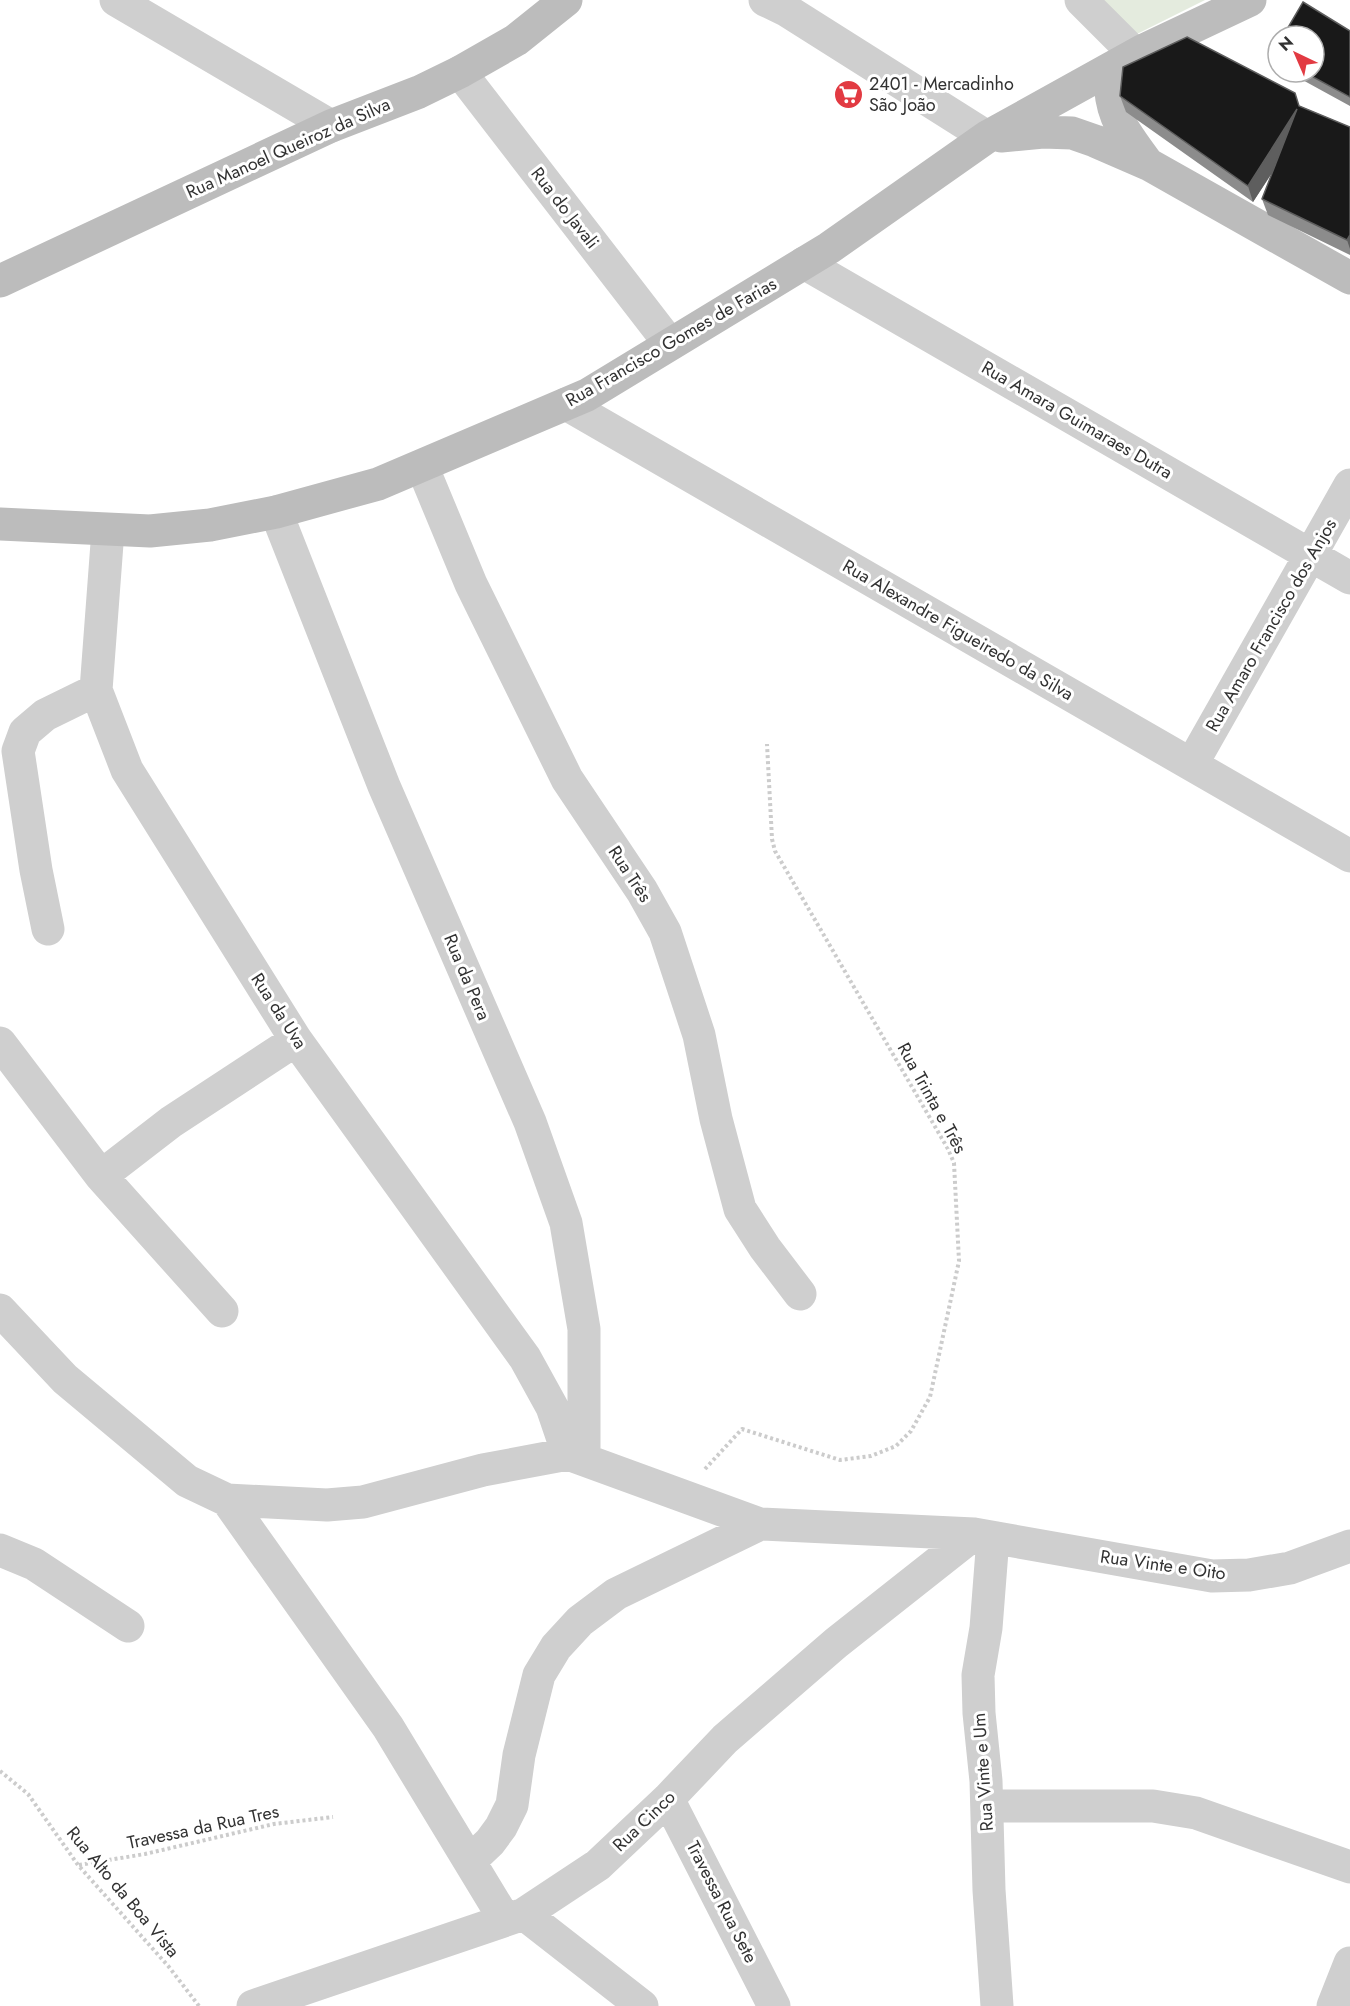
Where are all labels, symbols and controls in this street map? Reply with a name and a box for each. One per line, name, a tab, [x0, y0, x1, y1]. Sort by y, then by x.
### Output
north arrow	[1266, 24, 1326, 84]
text: N	[1273, 31, 1298, 56]
place label: 2401 - Mercadinho São João	[869, 71, 1014, 118]
supermarket icon: 2401 - Mercadinho São João	[832, 78, 864, 110]
street label: Rua Manoel Queiroz da Silva	[182, 91, 394, 205]
street label: Rua do Javali	[525, 162, 605, 254]
street label: Rua Francisco Gomes de Farias	[561, 271, 781, 413]
street label: Rua Amara Guimaraes Dutra	[977, 355, 1177, 485]
street label: Rua Amaro Francisco dos Anjos	[1199, 514, 1343, 736]
street label: Rua Alexandre Figueiredo da Silva	[838, 553, 1078, 707]
street label: Rua Três	[602, 841, 658, 907]
street label: Rua da Pera	[437, 930, 497, 1024]
street label: Rua da Uva	[245, 968, 313, 1054]
street label: Rua Trinta e Três	[891, 1038, 973, 1158]
street label: Rua Vinte e Oito	[1099, 1543, 1228, 1587]
street label: Rua Vinte e Um	[966, 1712, 1000, 1832]
street label: Rua Cinco	[607, 1784, 681, 1858]
street label: Travessa da Rua Tres	[125, 1798, 281, 1856]
street label: Rua Alto da Boa Vista	[60, 1821, 186, 1963]
street label: Travessa Rua Sete	[680, 1837, 764, 1967]

